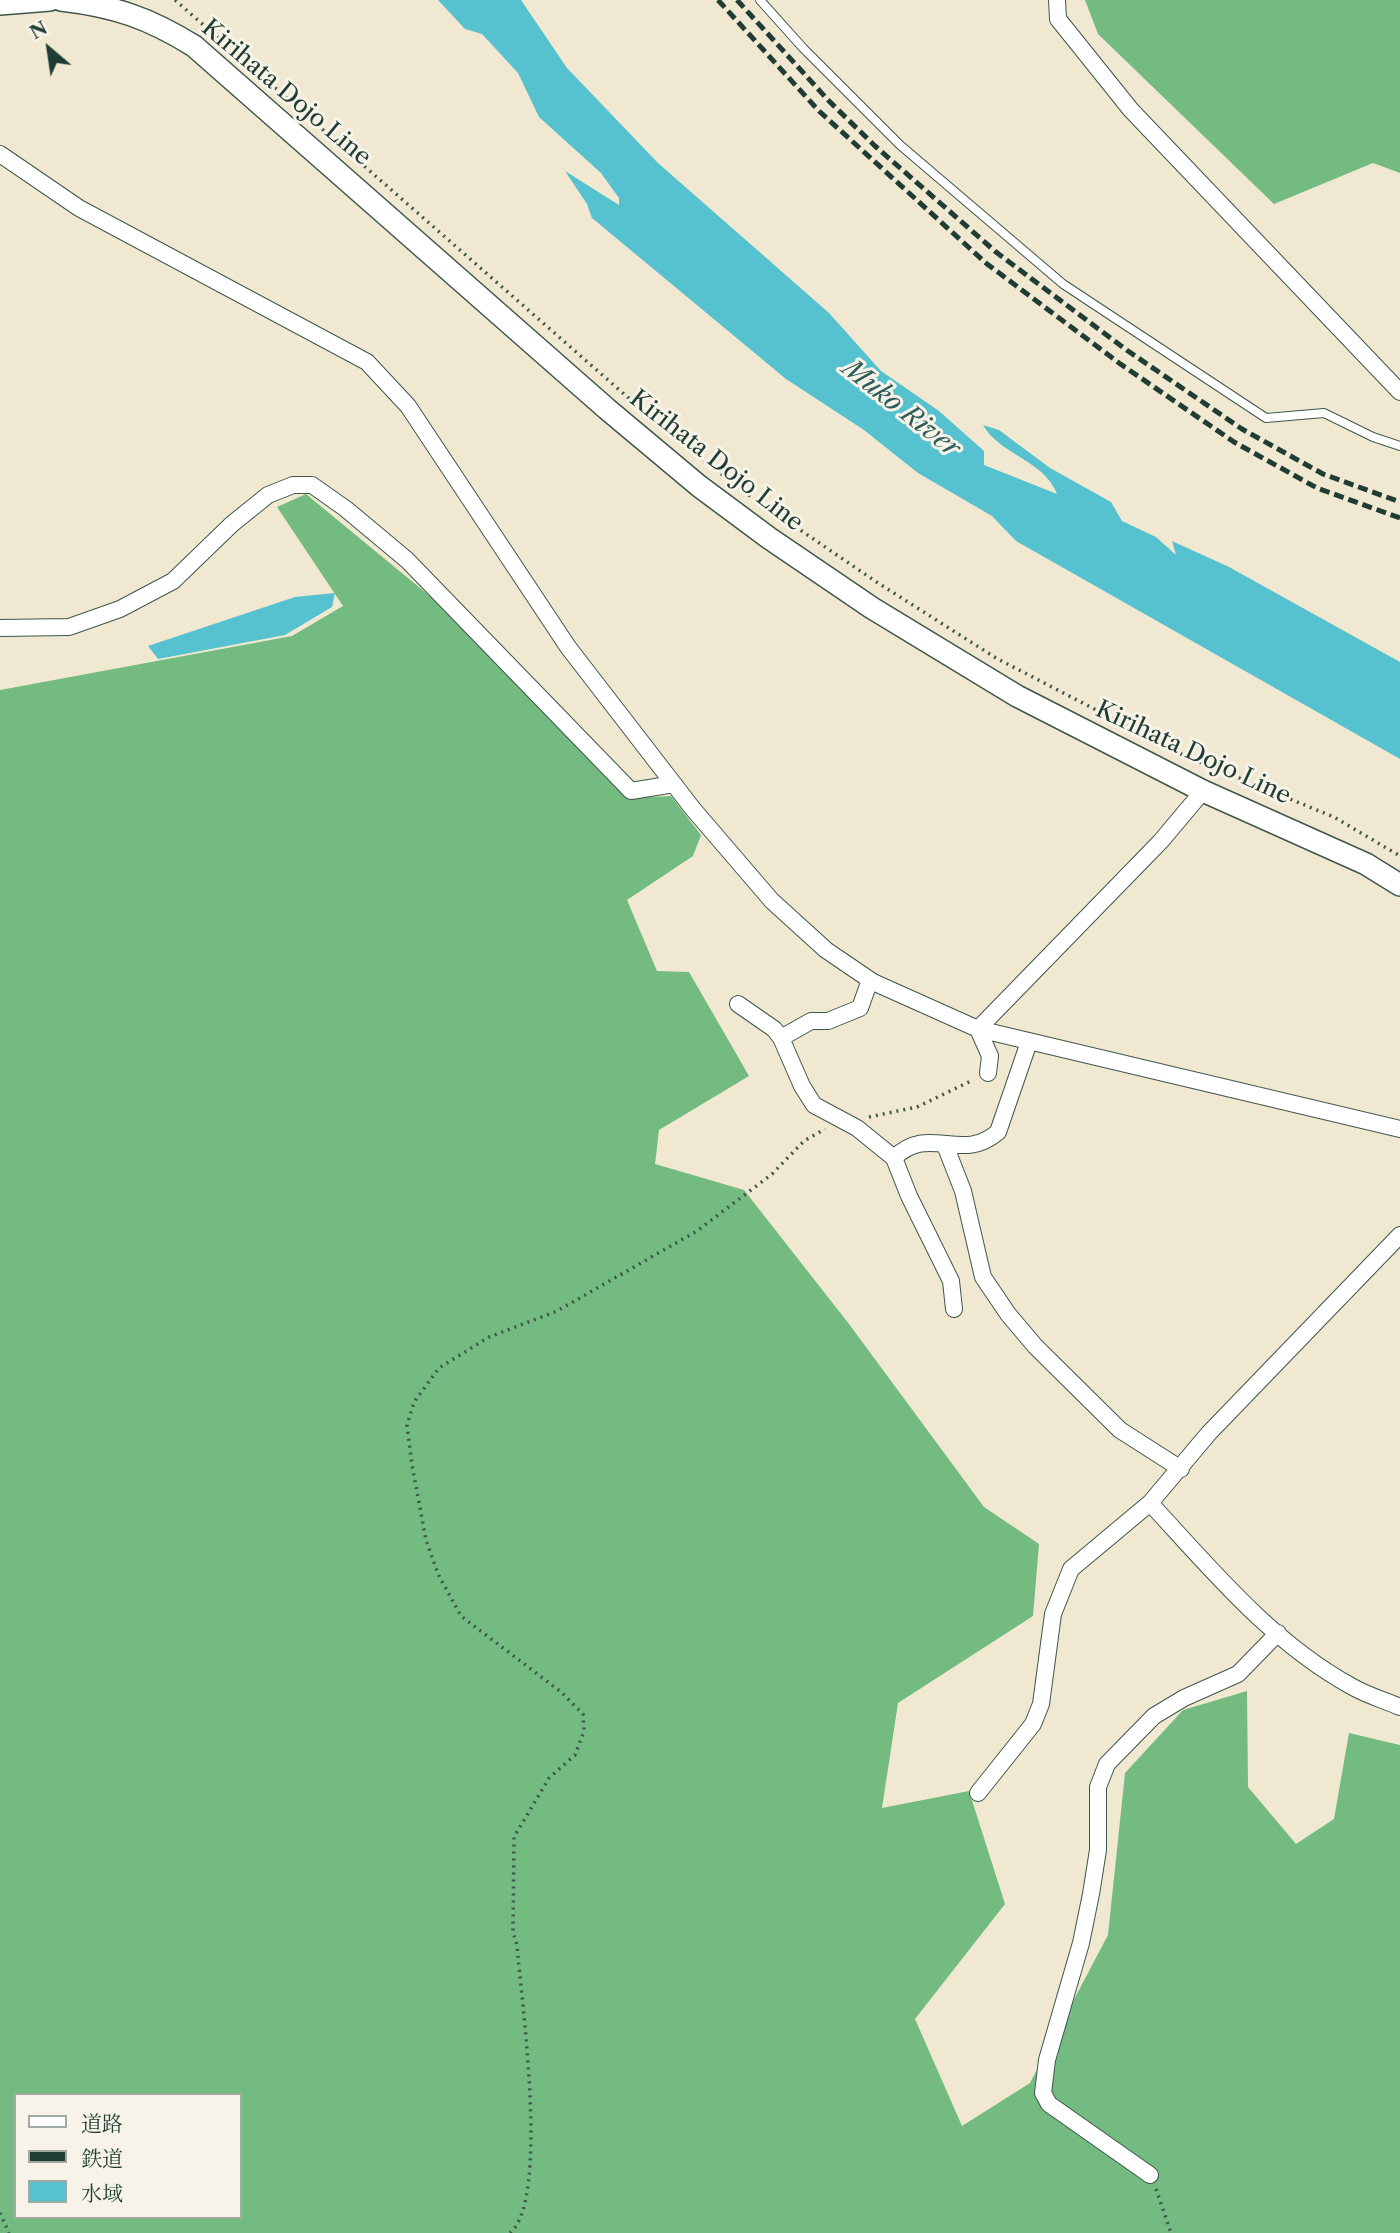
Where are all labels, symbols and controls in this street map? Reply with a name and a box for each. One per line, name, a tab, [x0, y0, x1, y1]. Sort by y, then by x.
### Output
north arrow	[14, 14, 84, 84]
street label: Kirihata Dojo Line	[195, 14, 377, 172]
text: N	[26, 16, 51, 44]
water label: Muko River	[836, 353, 966, 465]
street label: Kirihata Dojo Line	[624, 384, 808, 538]
street label: Kirihata Dojo Line	[1091, 695, 1295, 811]
legend	[14, 2093, 242, 2219]
text: 道路	[81, 2111, 123, 2136]
text: 鉄道	[81, 2146, 123, 2171]
text: 水域	[81, 2181, 123, 2206]

